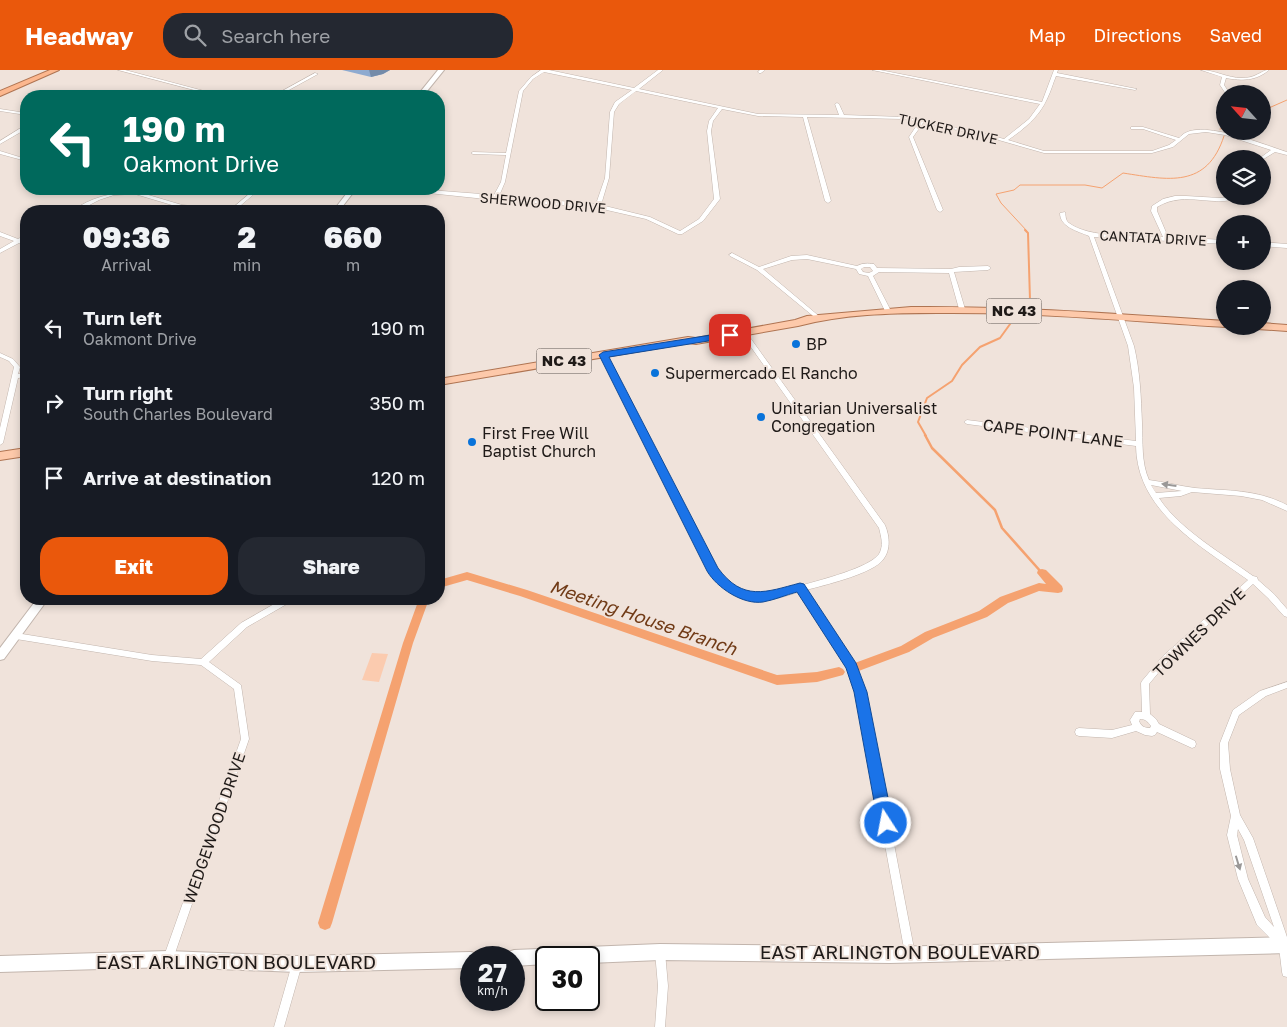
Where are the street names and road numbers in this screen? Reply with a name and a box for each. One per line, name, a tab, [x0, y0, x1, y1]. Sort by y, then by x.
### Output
street label: TUCKER DRIVE	[897, 110, 999, 147]
street label: SHERWOOD DRIVE	[479, 189, 607, 216]
street label: CANTATA DRIVE	[1099, 226, 1207, 249]
road number: NC 43	[986, 298, 1042, 324]
road number: NC 43	[536, 348, 592, 374]
street label: CAPE POINT LANE	[982, 414, 1124, 452]
street label: TOWNES DRIVE	[1149, 583, 1249, 681]
street label: WEDGEWOOD DRIVE	[179, 750, 249, 906]
street label: EAST ARLINGTON BOULEVARD	[760, 940, 1040, 963]
street label: EAST ARLINGTON BOULEVARD	[96, 950, 376, 973]

